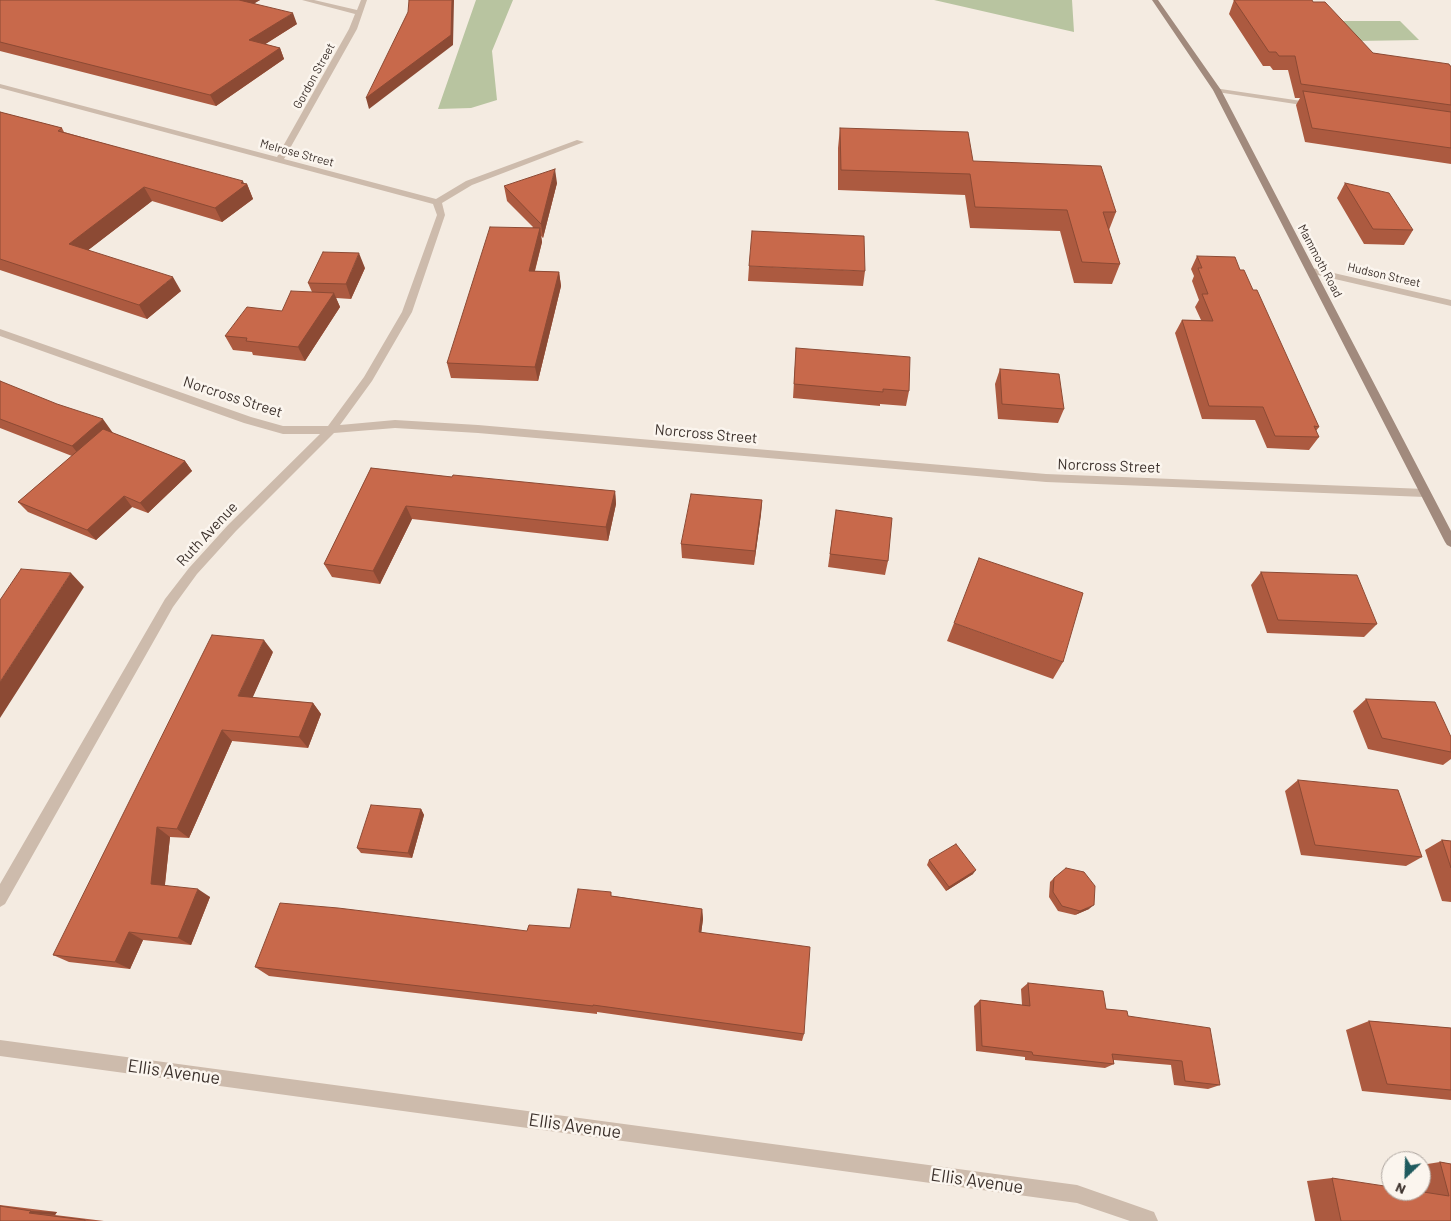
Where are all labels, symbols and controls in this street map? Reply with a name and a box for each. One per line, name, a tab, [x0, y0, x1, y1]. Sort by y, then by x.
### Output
street label: Gordon Street	[290, 41, 338, 111]
street label: Melrose Street	[258, 136, 336, 170]
street label: Mammoth Road	[1295, 222, 1345, 300]
street label: Hudson Street	[1346, 260, 1422, 290]
street label: Norcross Street	[181, 372, 285, 422]
street label: Norcross Street	[654, 421, 758, 447]
street label: Norcross Street	[1057, 455, 1161, 477]
street label: Ruth Avenue	[173, 498, 241, 570]
street label: Ellis Avenue	[126, 1055, 222, 1089]
street label: Ellis Avenue	[527, 1109, 623, 1143]
north arrow	[1381, 1151, 1431, 1201]
street label: Ellis Avenue	[929, 1164, 1025, 1198]
text: N	[1392, 1180, 1408, 1199]

